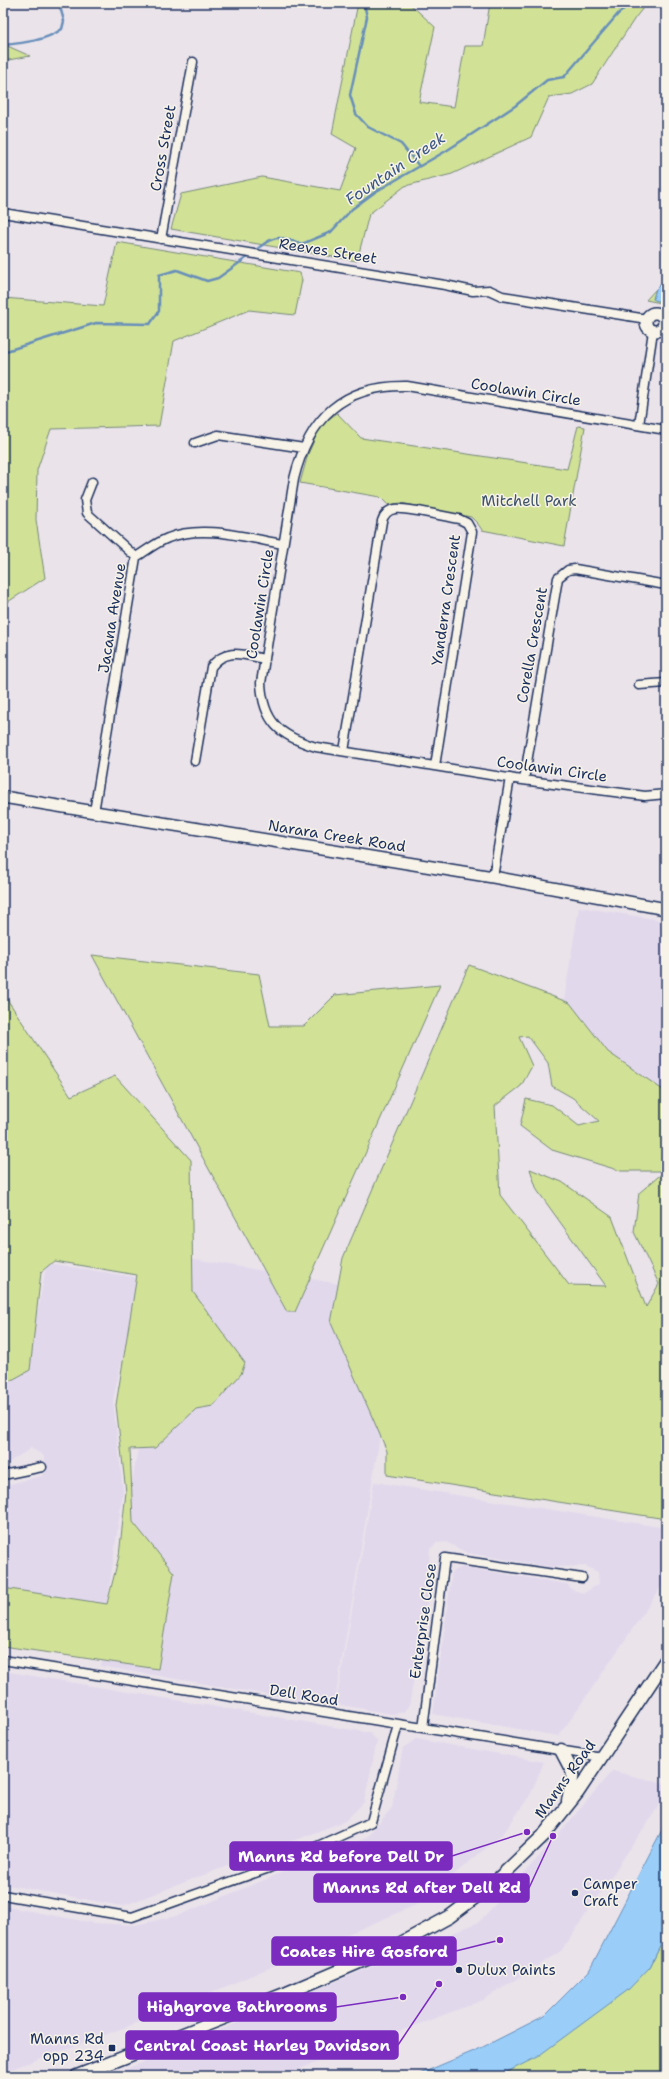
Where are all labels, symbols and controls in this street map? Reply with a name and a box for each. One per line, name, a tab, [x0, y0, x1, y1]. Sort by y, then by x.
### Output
street label: Cross Street	[146, 103, 180, 193]
water label: Fountain Creek	[341, 127, 450, 210]
street label: Reeves Street	[277, 233, 379, 269]
street label: Coolawin Circle	[470, 373, 582, 411]
park label: Mitchell Park	[481, 491, 577, 511]
street label: Yanderra Crescent	[427, 533, 465, 667]
street label: Coolawin Circle	[241, 548, 279, 660]
street label: Jacana Avenue	[93, 562, 131, 674]
street label: Corella Crescent	[512, 585, 552, 705]
street label: Coolawin Circle	[496, 751, 608, 787]
street label: Narara Creek Road	[267, 815, 408, 857]
street label: Enterprise Close	[405, 1562, 441, 1680]
street label: Dell Road	[268, 1680, 341, 1710]
street label: Manns Road	[530, 1735, 600, 1822]
callout: Manns Rd before Dell Dr	[230, 1842, 452, 1870]
text: Manns Rd before Dell Dr	[238, 1846, 445, 1867]
callout: Manns Rd after Dell Rd	[314, 1874, 529, 1902]
place label: Camper Craft	[583, 1874, 638, 1911]
text: Manns Rd after Dell Rd	[323, 1877, 521, 1898]
marker: Camper Craft	[570, 1888, 580, 1898]
callout: Coates Hire Gosford	[272, 1937, 456, 1965]
text: Coates Hire Gosford	[280, 1941, 448, 1962]
place label: Dulux Paints	[467, 1960, 556, 1980]
marker: Dulux Paints	[454, 1965, 464, 1975]
callout: Highgrove Bathrooms	[139, 1993, 336, 2021]
text: Highgrove Bathrooms	[146, 1996, 328, 2017]
place label: Manns Rd opp 234	[30, 2029, 104, 2066]
callout: Central Coast Harley Davidson	[126, 2031, 398, 2059]
text: Central Coast Harley Davidson	[134, 2035, 390, 2056]
marker: Manns Rd opp 234	[107, 2043, 117, 2053]

